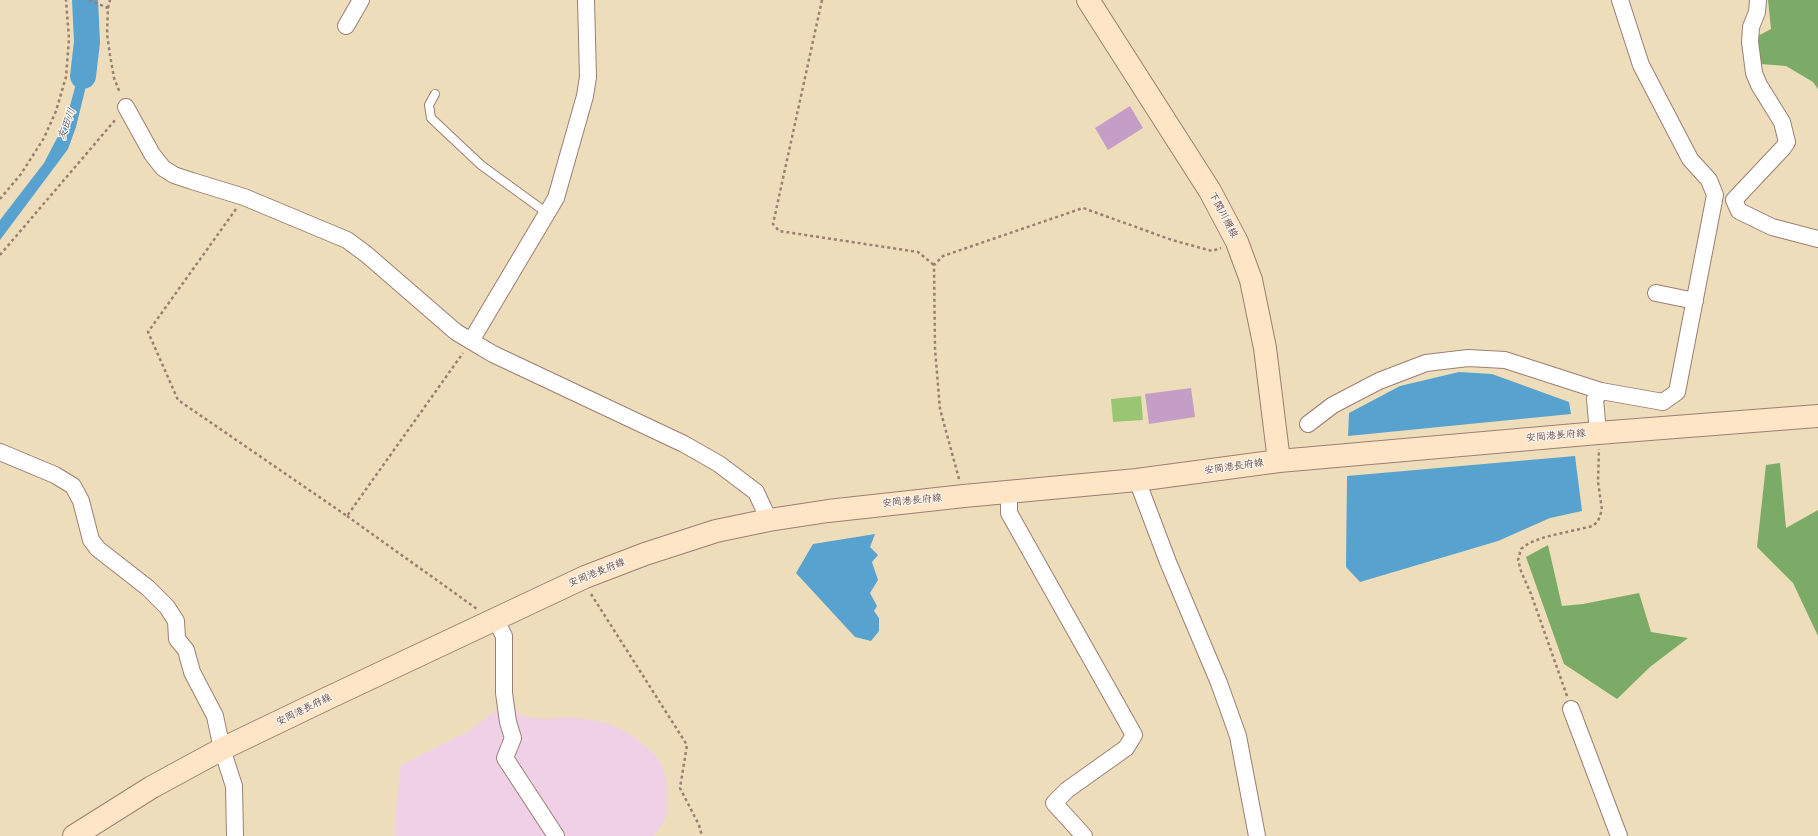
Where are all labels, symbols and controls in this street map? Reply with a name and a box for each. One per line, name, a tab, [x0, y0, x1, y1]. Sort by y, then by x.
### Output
water label: 友田川	[55, 106, 79, 142]
street label: 下関川棚線	[1206, 190, 1240, 240]
street label: 安岡港長府線	[1526, 427, 1586, 445]
street label: 安岡港長府線	[1203, 457, 1265, 477]
street label: 安岡港長府線	[882, 492, 942, 510]
street label: 安岡港長府線	[567, 556, 627, 590]
street label: 安岡港長府線	[274, 691, 334, 729]

